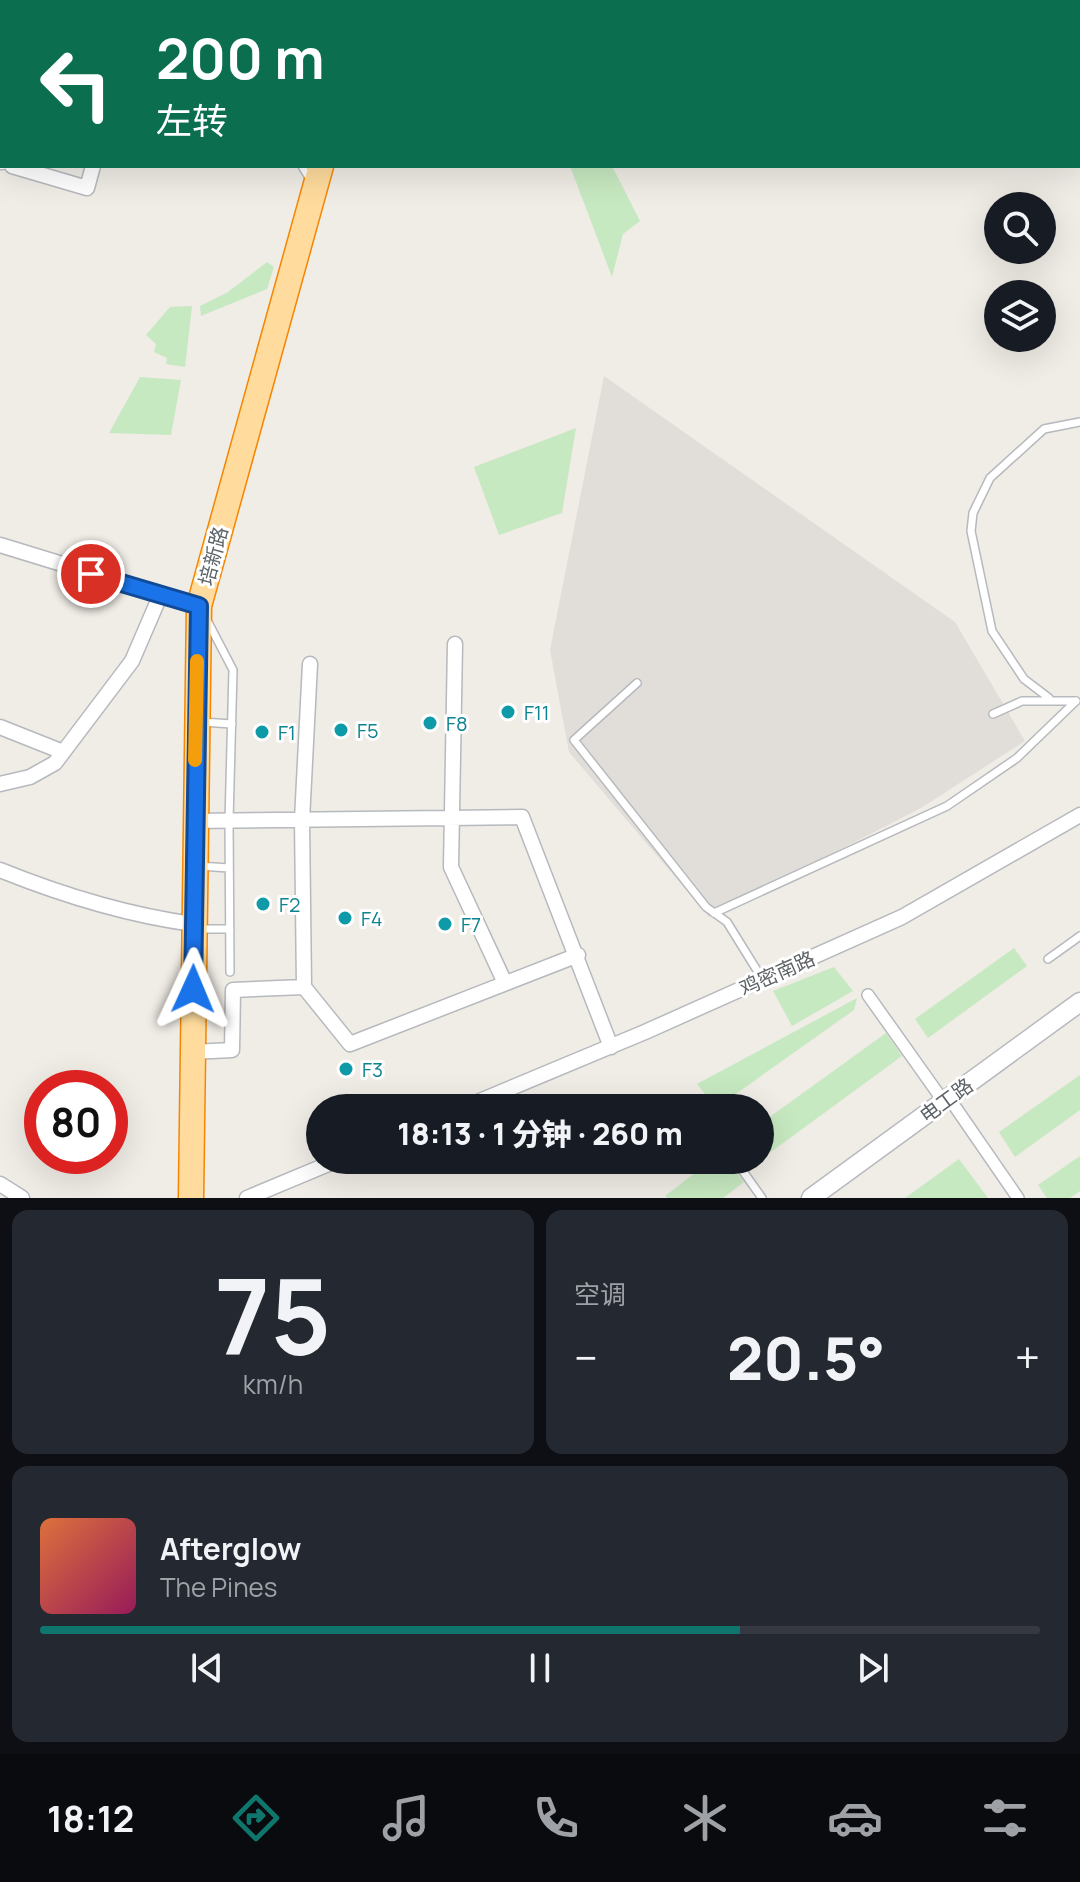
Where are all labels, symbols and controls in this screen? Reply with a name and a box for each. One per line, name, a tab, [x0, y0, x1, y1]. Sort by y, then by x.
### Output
text: 200 m	[156, 19, 325, 96]
icon: left	[24, 32, 128, 136]
text: 左转	[156, 96, 228, 145]
map controls	[984, 192, 1056, 352]
button: search	[984, 192, 1056, 264]
button: layers	[984, 280, 1056, 352]
street label: 培新路	[192, 524, 234, 588]
pin	[57, 540, 125, 608]
icon: arrive	[69, 552, 113, 596]
place label: F11	[524, 699, 550, 726]
marker: F11	[499, 703, 517, 721]
place label: F8	[446, 710, 468, 737]
marker: F8	[421, 714, 439, 732]
place label: F5	[357, 717, 379, 744]
place label: F1	[278, 719, 296, 746]
marker: F5	[332, 721, 350, 739]
marker: F1	[253, 723, 271, 741]
place label: F2	[279, 891, 300, 918]
marker: F2	[254, 895, 272, 913]
place label: F4	[361, 905, 383, 932]
marker: F4	[336, 909, 354, 927]
place label: F7	[461, 911, 481, 938]
marker: F7	[436, 915, 454, 933]
street label: 鸡密南路	[735, 944, 819, 1002]
position arrow	[151, 947, 235, 1031]
place label: F3	[362, 1056, 383, 1083]
marker: F3	[337, 1060, 355, 1078]
speed limit sign: 80	[24, 1070, 128, 1174]
street label: 电工路	[914, 1071, 978, 1129]
text: 18:13 · 1 分钟 · 260 m	[397, 1113, 683, 1154]
text: 75	[215, 1243, 331, 1385]
text: 空调	[574, 1276, 626, 1312]
text: 20.5°	[727, 1316, 885, 1398]
text: −	[574, 1327, 598, 1387]
text: +	[1015, 1327, 1040, 1387]
text: km/h	[243, 1366, 303, 1402]
text: Afterglow	[160, 1528, 301, 1569]
text: The Pines	[160, 1569, 277, 1605]
icon: previous	[185, 1646, 229, 1690]
icon: pause	[518, 1646, 562, 1690]
icon: next	[851, 1646, 895, 1690]
icon: directions	[228, 1790, 284, 1846]
icon: music	[378, 1790, 434, 1846]
icon: phone	[528, 1790, 584, 1846]
icon: climate	[677, 1790, 733, 1846]
icon: car	[827, 1790, 883, 1846]
icon: filters	[977, 1790, 1033, 1846]
text: 18:12	[47, 1794, 134, 1843]

